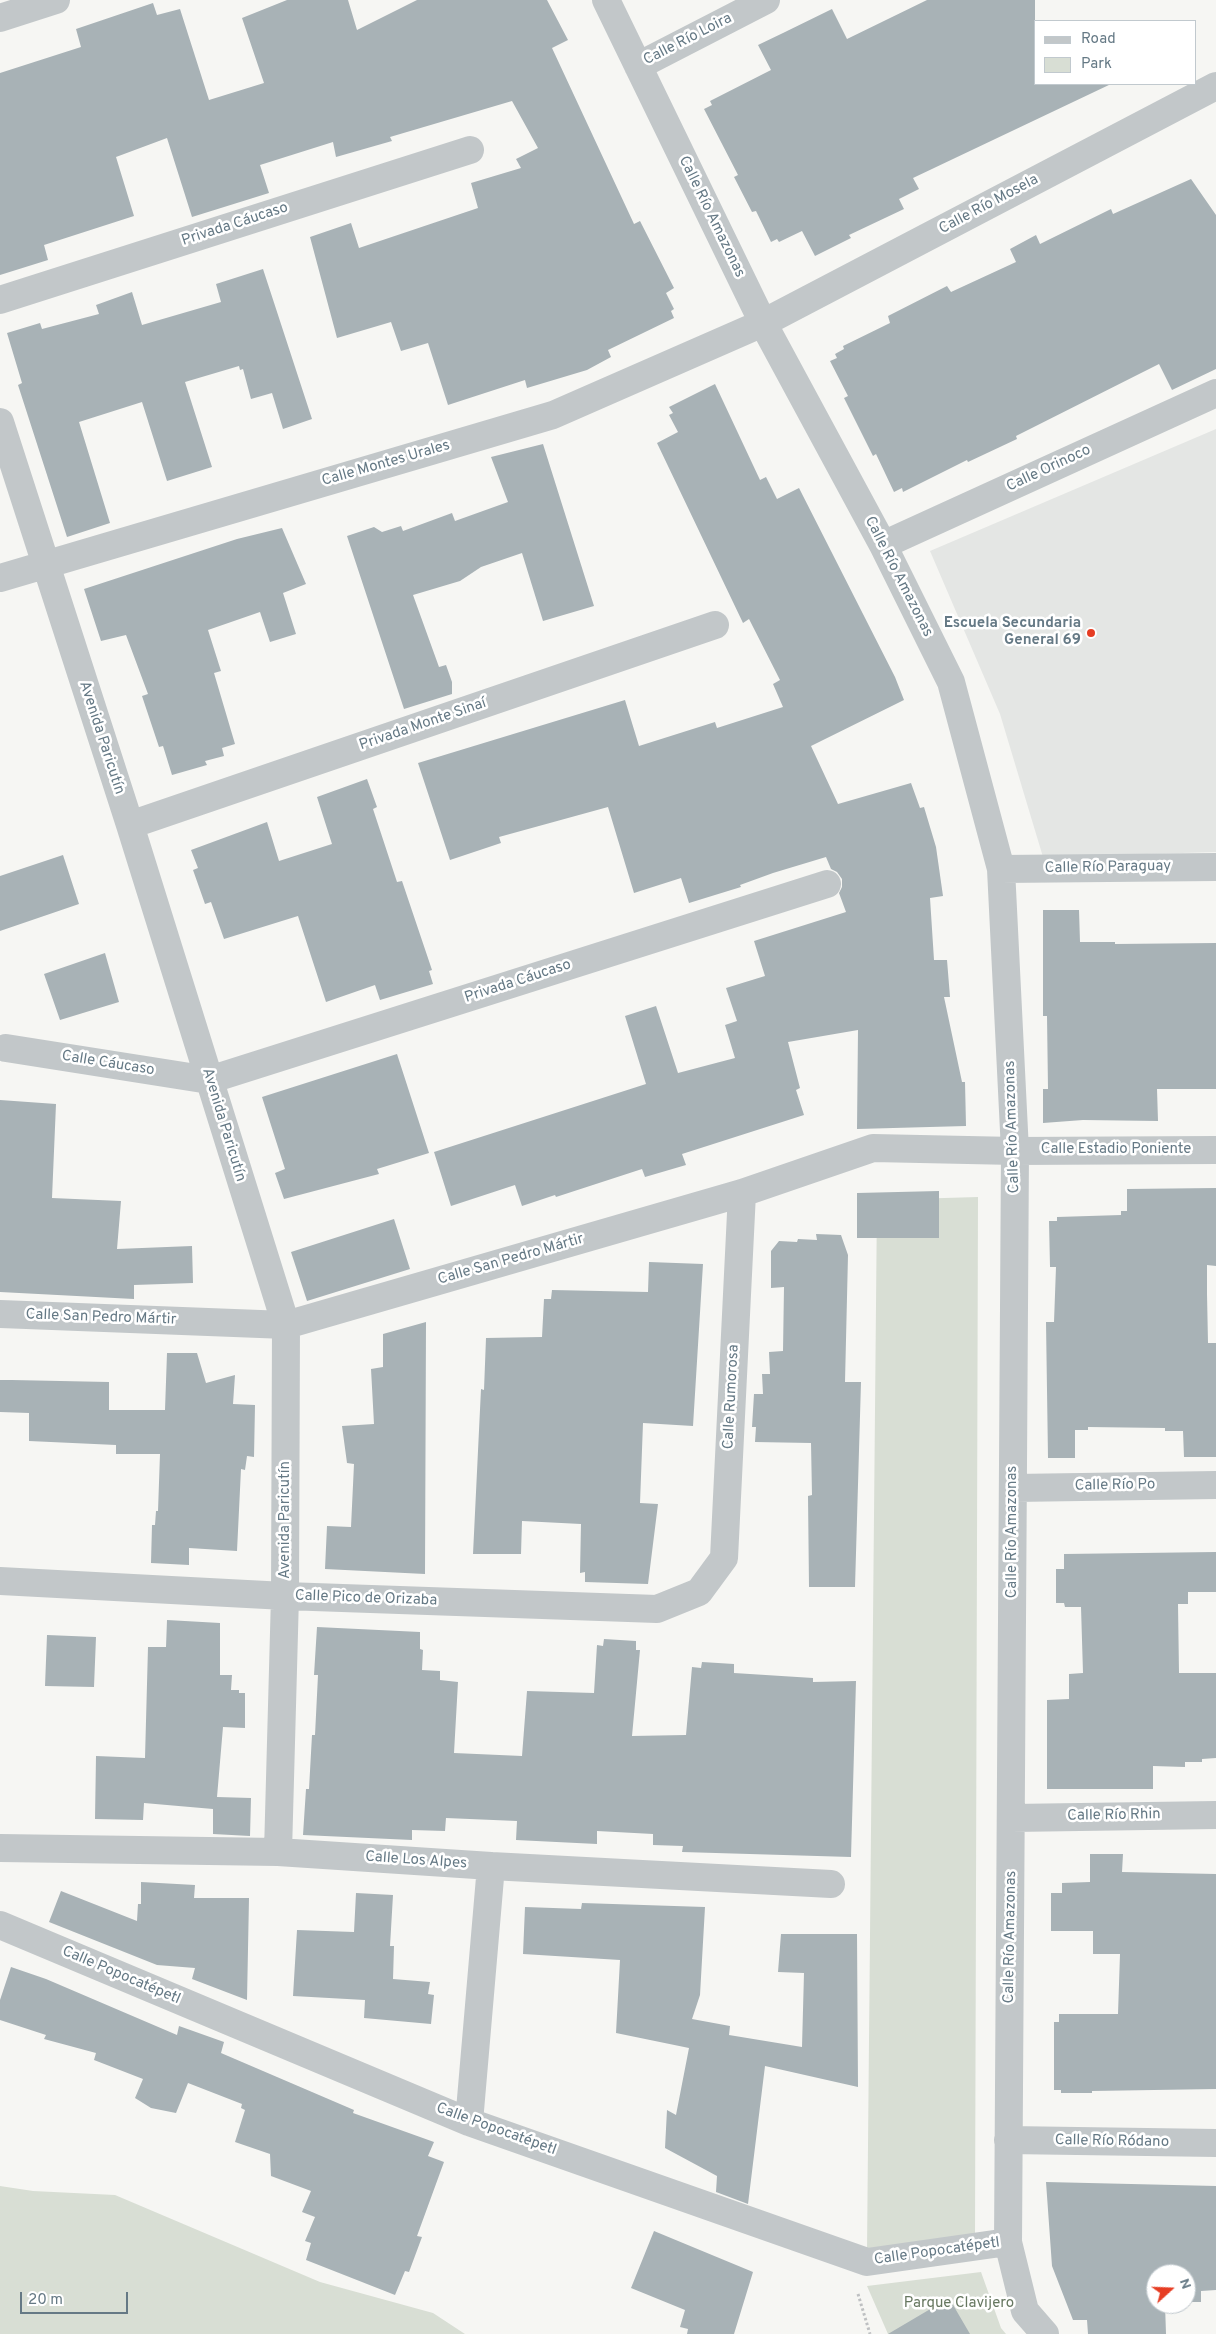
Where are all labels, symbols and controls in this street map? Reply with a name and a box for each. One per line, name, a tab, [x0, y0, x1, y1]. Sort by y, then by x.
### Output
street label: Calle Río Loira	[641, 10, 735, 70]
legend	[1034, 20, 1196, 85]
text: Road	[1081, 30, 1116, 49]
text: Park	[1081, 55, 1112, 74]
street label: Calle Río Amazonas	[674, 153, 748, 281]
street label: Calle Río Mosela	[936, 171, 1042, 239]
street label: Privada Cáucaso	[180, 199, 290, 251]
street label: Calle Montes Urales	[320, 437, 452, 491]
street label: Calle Orinoco	[1004, 442, 1094, 496]
street label: Calle Río Amazonas	[860, 514, 936, 640]
place label: Escuela Secundaria General 69	[944, 615, 1081, 650]
marker: Escuela Secundaria General 69	[1085, 627, 1097, 639]
street label: Avenida Paricutín	[74, 679, 128, 797]
street label: Privada Monte Sinaí	[357, 695, 489, 755]
street label: Calle Río Paraguay	[1045, 858, 1171, 878]
street label: Privada Cáucaso	[463, 956, 573, 1008]
street label: Calle Cáucaso	[60, 1048, 156, 1080]
street label: Calle Río Amazonas	[1002, 1060, 1024, 1194]
street label: Avenida Paricutín	[197, 1066, 249, 1184]
street label: Calle Estadio Poniente	[1041, 1141, 1191, 1159]
street label: Calle San Pedro Mártir	[436, 1231, 586, 1289]
street label: Calle San Pedro Mártir	[25, 1306, 177, 1330]
street label: Calle Rumorosa	[720, 1344, 744, 1450]
street label: Avenida Paricutín	[277, 1461, 295, 1579]
street label: Calle Río Amazonas	[1004, 1466, 1022, 1598]
street label: Calle Río Po	[1075, 1476, 1155, 1496]
street label: Calle Pico de Orizaba	[295, 1588, 437, 1610]
street label: Calle Río Rhin	[1067, 1806, 1161, 1826]
street label: Calle Los Alpes	[364, 1848, 468, 1874]
street label: Calle Río Amazonas	[1001, 1870, 1021, 2004]
street label: Calle Popocatépetl	[59, 1943, 183, 2009]
street label: Calle Popocatépetl	[433, 2100, 559, 2160]
street label: Calle Río Ródano	[1055, 2132, 1169, 2152]
street label: Calle Popocatépetl	[873, 2234, 1001, 2270]
north arrow	[1146, 2264, 1196, 2314]
text: N	[1175, 2276, 1194, 2292]
scale bar	[22, 2282, 130, 2314]
text: 20 m	[28, 2291, 63, 2310]
park label: Parque Clavijero	[904, 2295, 1014, 2313]

